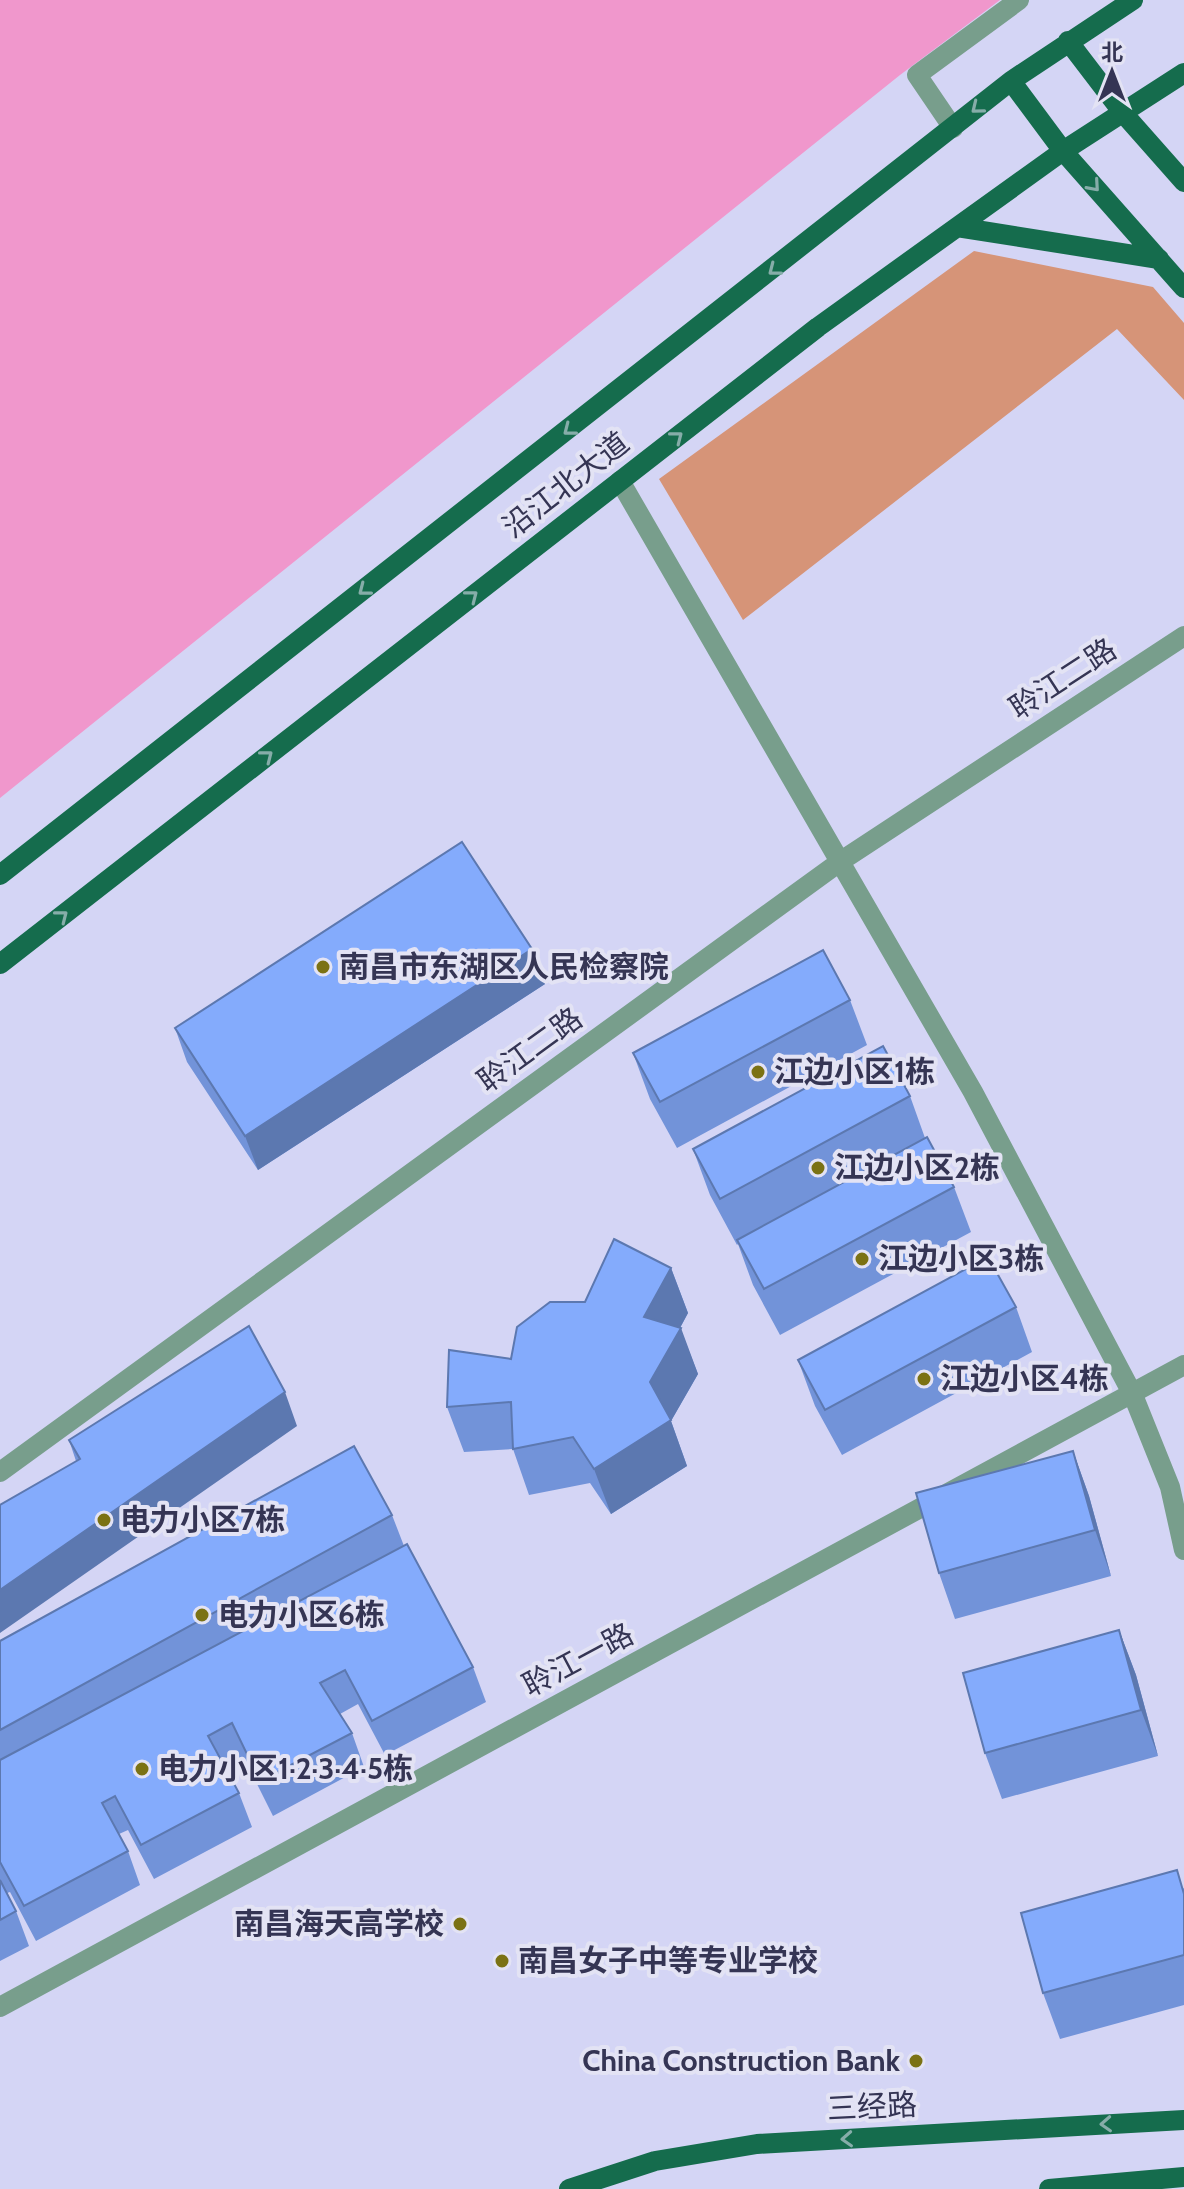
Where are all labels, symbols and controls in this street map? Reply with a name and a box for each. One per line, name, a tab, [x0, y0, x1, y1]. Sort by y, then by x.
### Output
north arrow	[1072, 32, 1152, 112]
text: 北	[1101, 39, 1123, 66]
one-way arrow	[971, 99, 986, 113]
one-way arrow	[1084, 177, 1099, 191]
one-way arrow	[769, 260, 783, 275]
one-way arrow	[564, 420, 578, 435]
street label: 沿江北大道	[495, 424, 636, 545]
one-way arrow	[668, 432, 683, 446]
one-way arrow	[358, 581, 373, 595]
one-way arrow	[463, 592, 478, 606]
street label: 聆江二路	[1002, 630, 1123, 727]
one-way arrow	[258, 752, 273, 766]
one-way arrow	[52, 911, 67, 926]
place label: 南昌市东湖区人民检察院	[339, 948, 669, 985]
marker: 南昌市东湖区人民检察院	[314, 958, 332, 976]
street label: 聆江二路	[470, 999, 589, 1100]
place label: 江边小区1栋	[774, 1053, 935, 1090]
marker: 江边小区1栋	[749, 1063, 767, 1081]
place label: 江边小区2栋	[834, 1149, 1000, 1186]
marker: 江边小区2栋	[809, 1159, 827, 1177]
place label: 江边小区3栋	[878, 1240, 1044, 1277]
marker: 江边小区3栋	[853, 1250, 871, 1268]
place label: 江边小区4栋	[940, 1360, 1109, 1397]
marker: 江边小区4栋	[915, 1370, 933, 1388]
place label: 电力小区7栋	[120, 1501, 285, 1538]
marker: 电力小区7栋	[95, 1511, 113, 1529]
place label: 电力小区6栋	[218, 1596, 385, 1633]
marker: 电力小区6栋	[193, 1606, 211, 1624]
street label: 聆江一路	[516, 1615, 639, 1704]
place label: 电力小区1·2·3·4·5栋	[158, 1750, 413, 1787]
marker: 电力小区1·2·3·4·5栋	[133, 1760, 151, 1778]
place label: 南昌海天高学校	[234, 1905, 444, 1942]
marker: 南昌海天高学校	[451, 1915, 469, 1933]
place label: 南昌女子中等专业学校	[518, 1942, 818, 1979]
marker: 南昌女子中等专业学校	[493, 1952, 511, 1970]
place label: China Construction Bank	[582, 2042, 900, 2079]
marker: China Construction Bank	[907, 2052, 925, 2070]
street label: 三经路	[826, 2086, 918, 2127]
one-way arrow	[1099, 2115, 1112, 2132]
one-way arrow	[840, 2130, 853, 2147]

